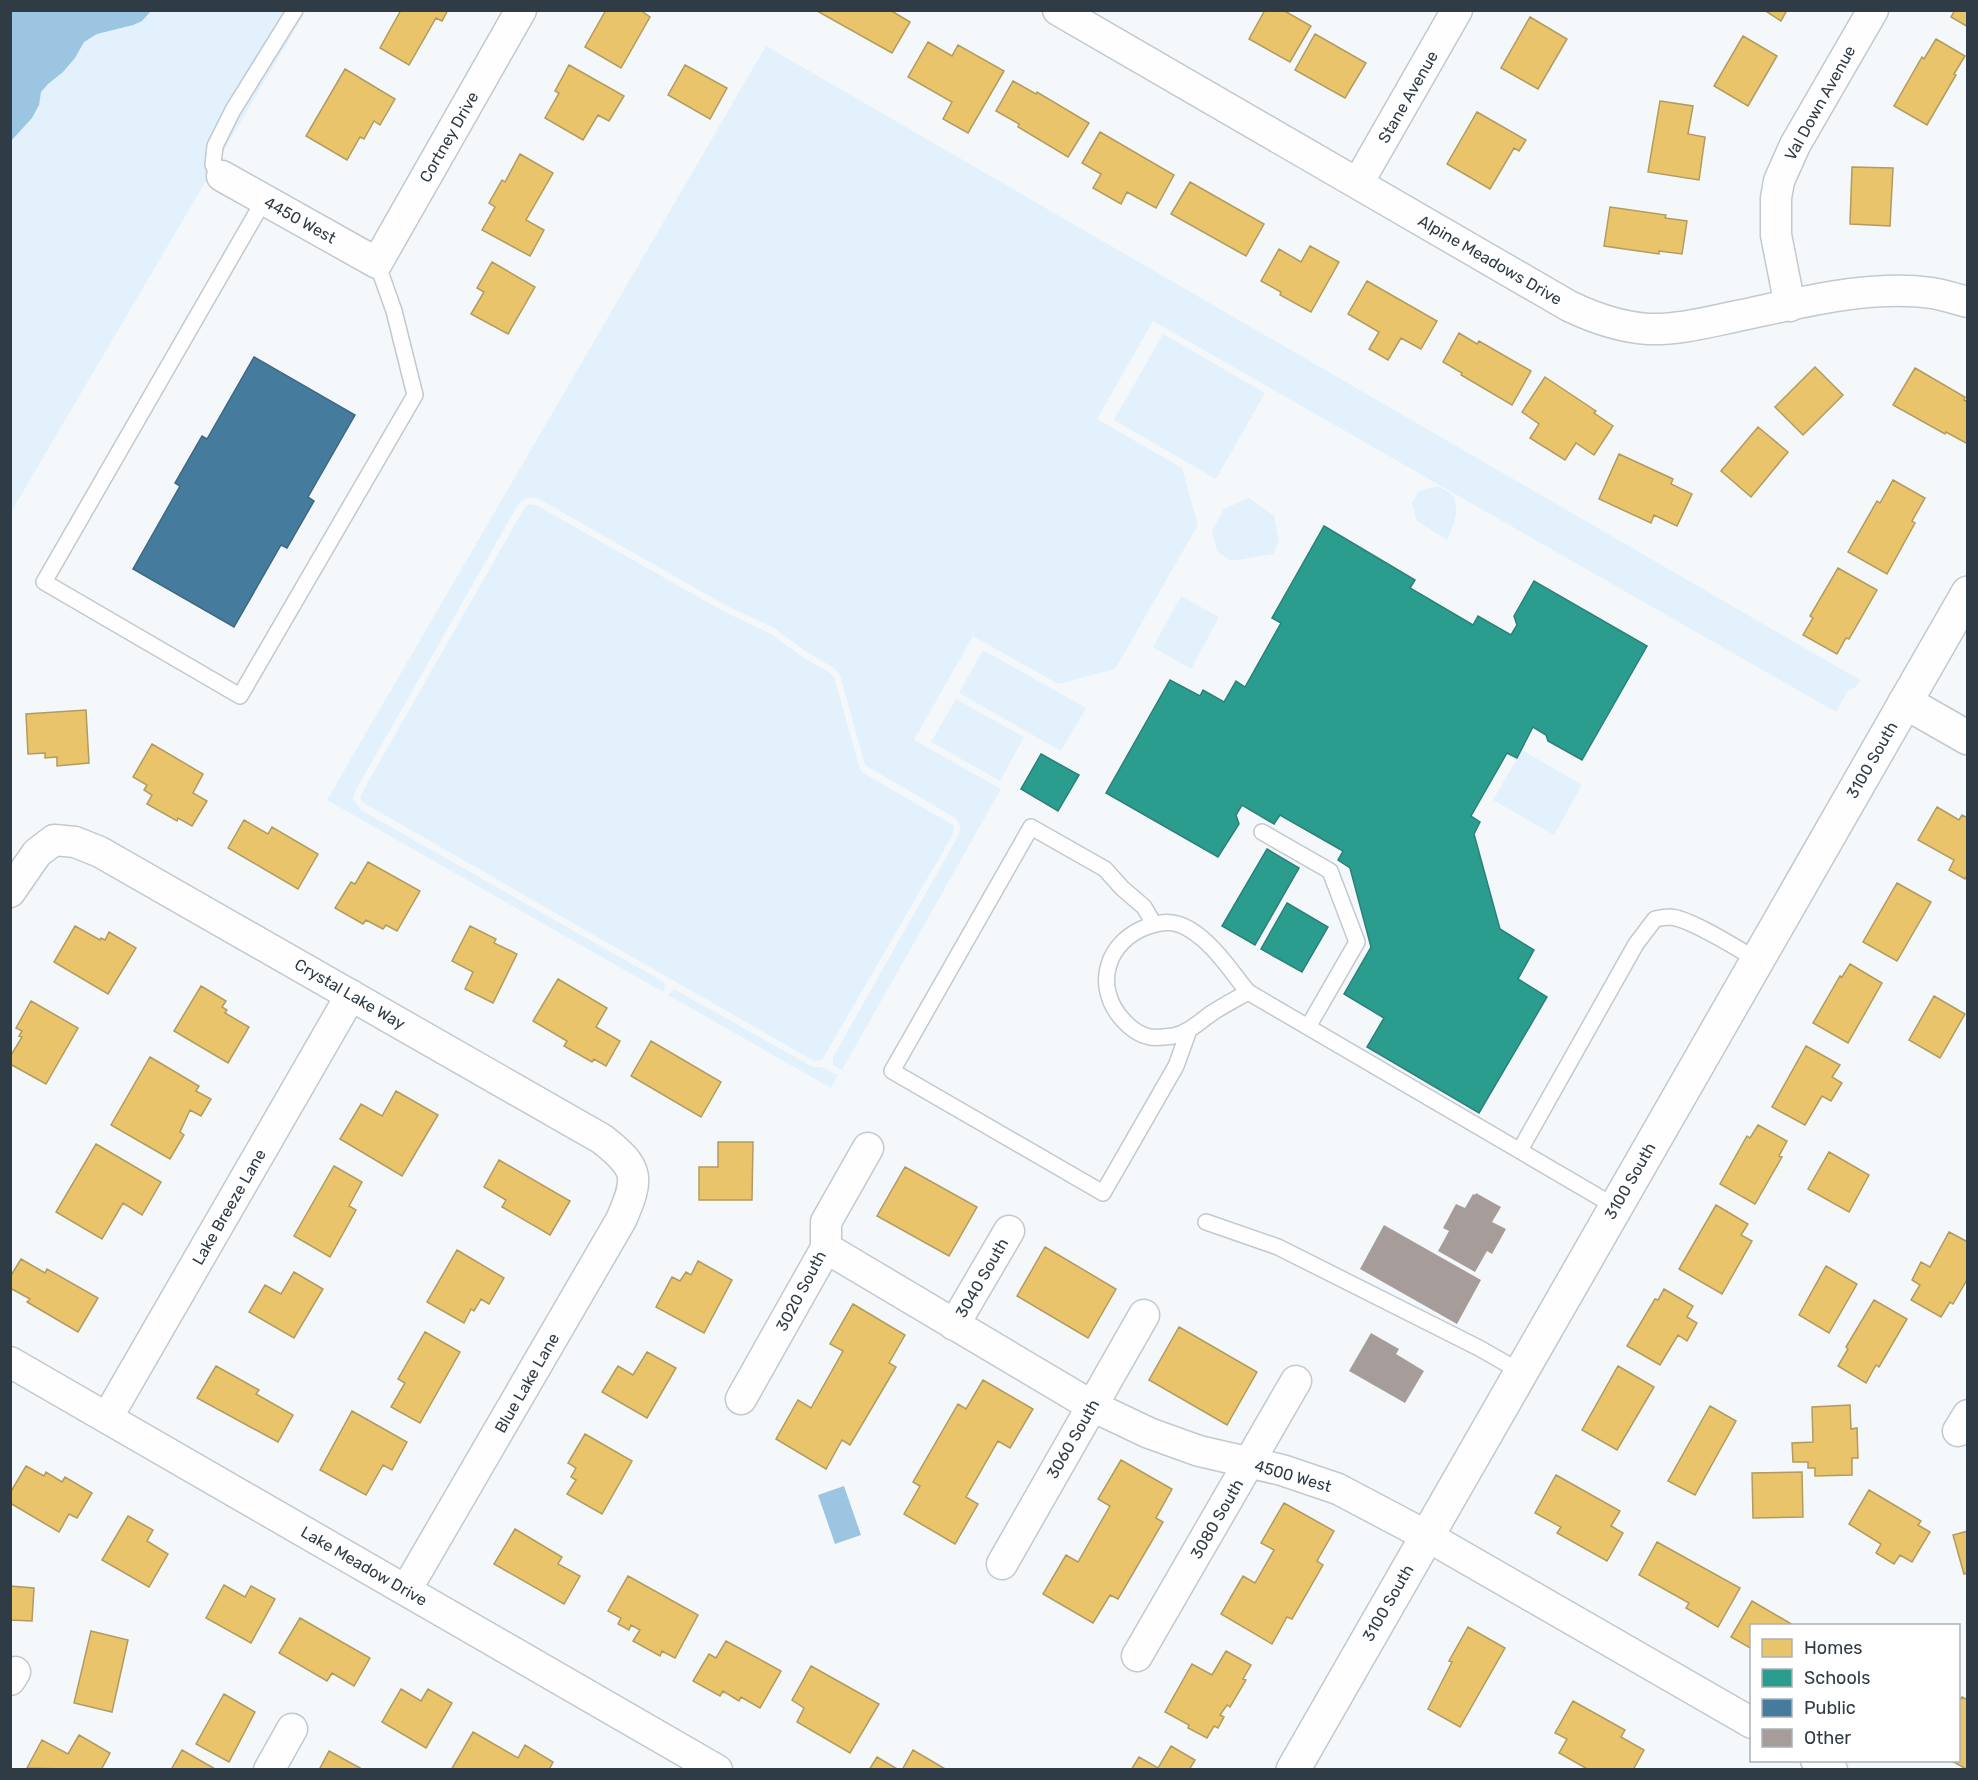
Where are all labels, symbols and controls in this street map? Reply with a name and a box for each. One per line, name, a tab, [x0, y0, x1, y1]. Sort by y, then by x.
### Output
street label: Val Down Avenue	[1781, 42, 1859, 164]
street label: Stane Avenue	[1374, 48, 1442, 146]
street label: Cortney Drive	[415, 88, 483, 186]
street label: 4450 West	[261, 193, 339, 247]
street label: Alpine Meadows Drive	[1415, 211, 1565, 309]
street label: 3100 South	[1842, 718, 1902, 802]
street label: Crystal Lake Way	[291, 955, 409, 1033]
street label: 3100 South	[1600, 1139, 1660, 1223]
street label: Lake Breeze Lane	[188, 1146, 270, 1268]
street label: 3040 South	[952, 1235, 1012, 1321]
street label: 3020 South	[772, 1248, 830, 1334]
street label: Blue Lake Lane	[491, 1330, 563, 1436]
street label: 3060 South	[1043, 1396, 1103, 1482]
street label: 4500 West	[1252, 1456, 1334, 1496]
street label: 3080 South	[1187, 1476, 1247, 1562]
street label: Lake Meadow Drive	[298, 1522, 430, 1610]
street label: 3100 South	[1358, 1561, 1418, 1645]
legend	[1750, 1624, 1960, 1762]
text: Homes	[1804, 1637, 1862, 1659]
text: Schools	[1804, 1667, 1870, 1689]
text: Public	[1804, 1697, 1856, 1719]
text: Other	[1804, 1727, 1851, 1749]

